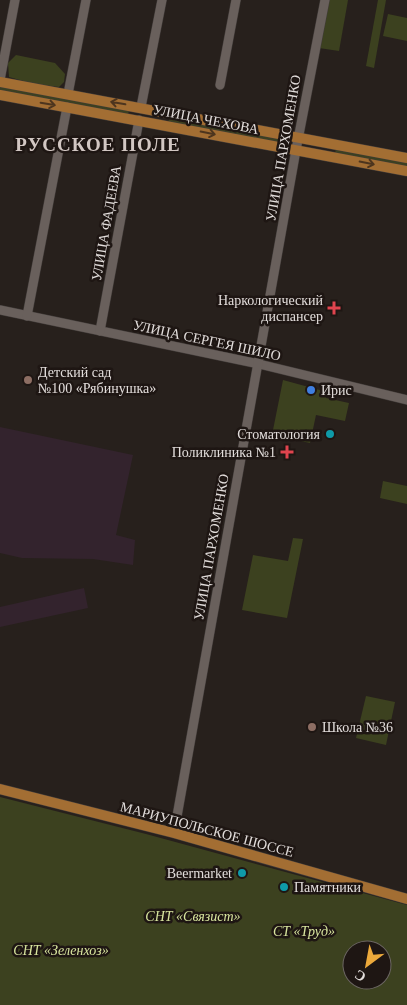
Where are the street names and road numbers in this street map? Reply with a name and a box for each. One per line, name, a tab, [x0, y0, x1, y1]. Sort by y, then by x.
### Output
street label: УЛИЦА ПАРХОМЕНКО	[263, 74, 304, 222]
street label: УЛИЦА ЧЕХОВА	[152, 102, 261, 137]
street label: УЛИЦА ФАДЕЕВА	[89, 163, 124, 282]
street label: УЛИЦА СЕРГЕЯ ШИЛО	[132, 317, 282, 363]
street label: УЛИЦА ПАРХОМЕНКО	[191, 473, 232, 621]
street label: МАРИУПОЛЬСКОЕ ШОССЕ	[118, 799, 295, 860]

